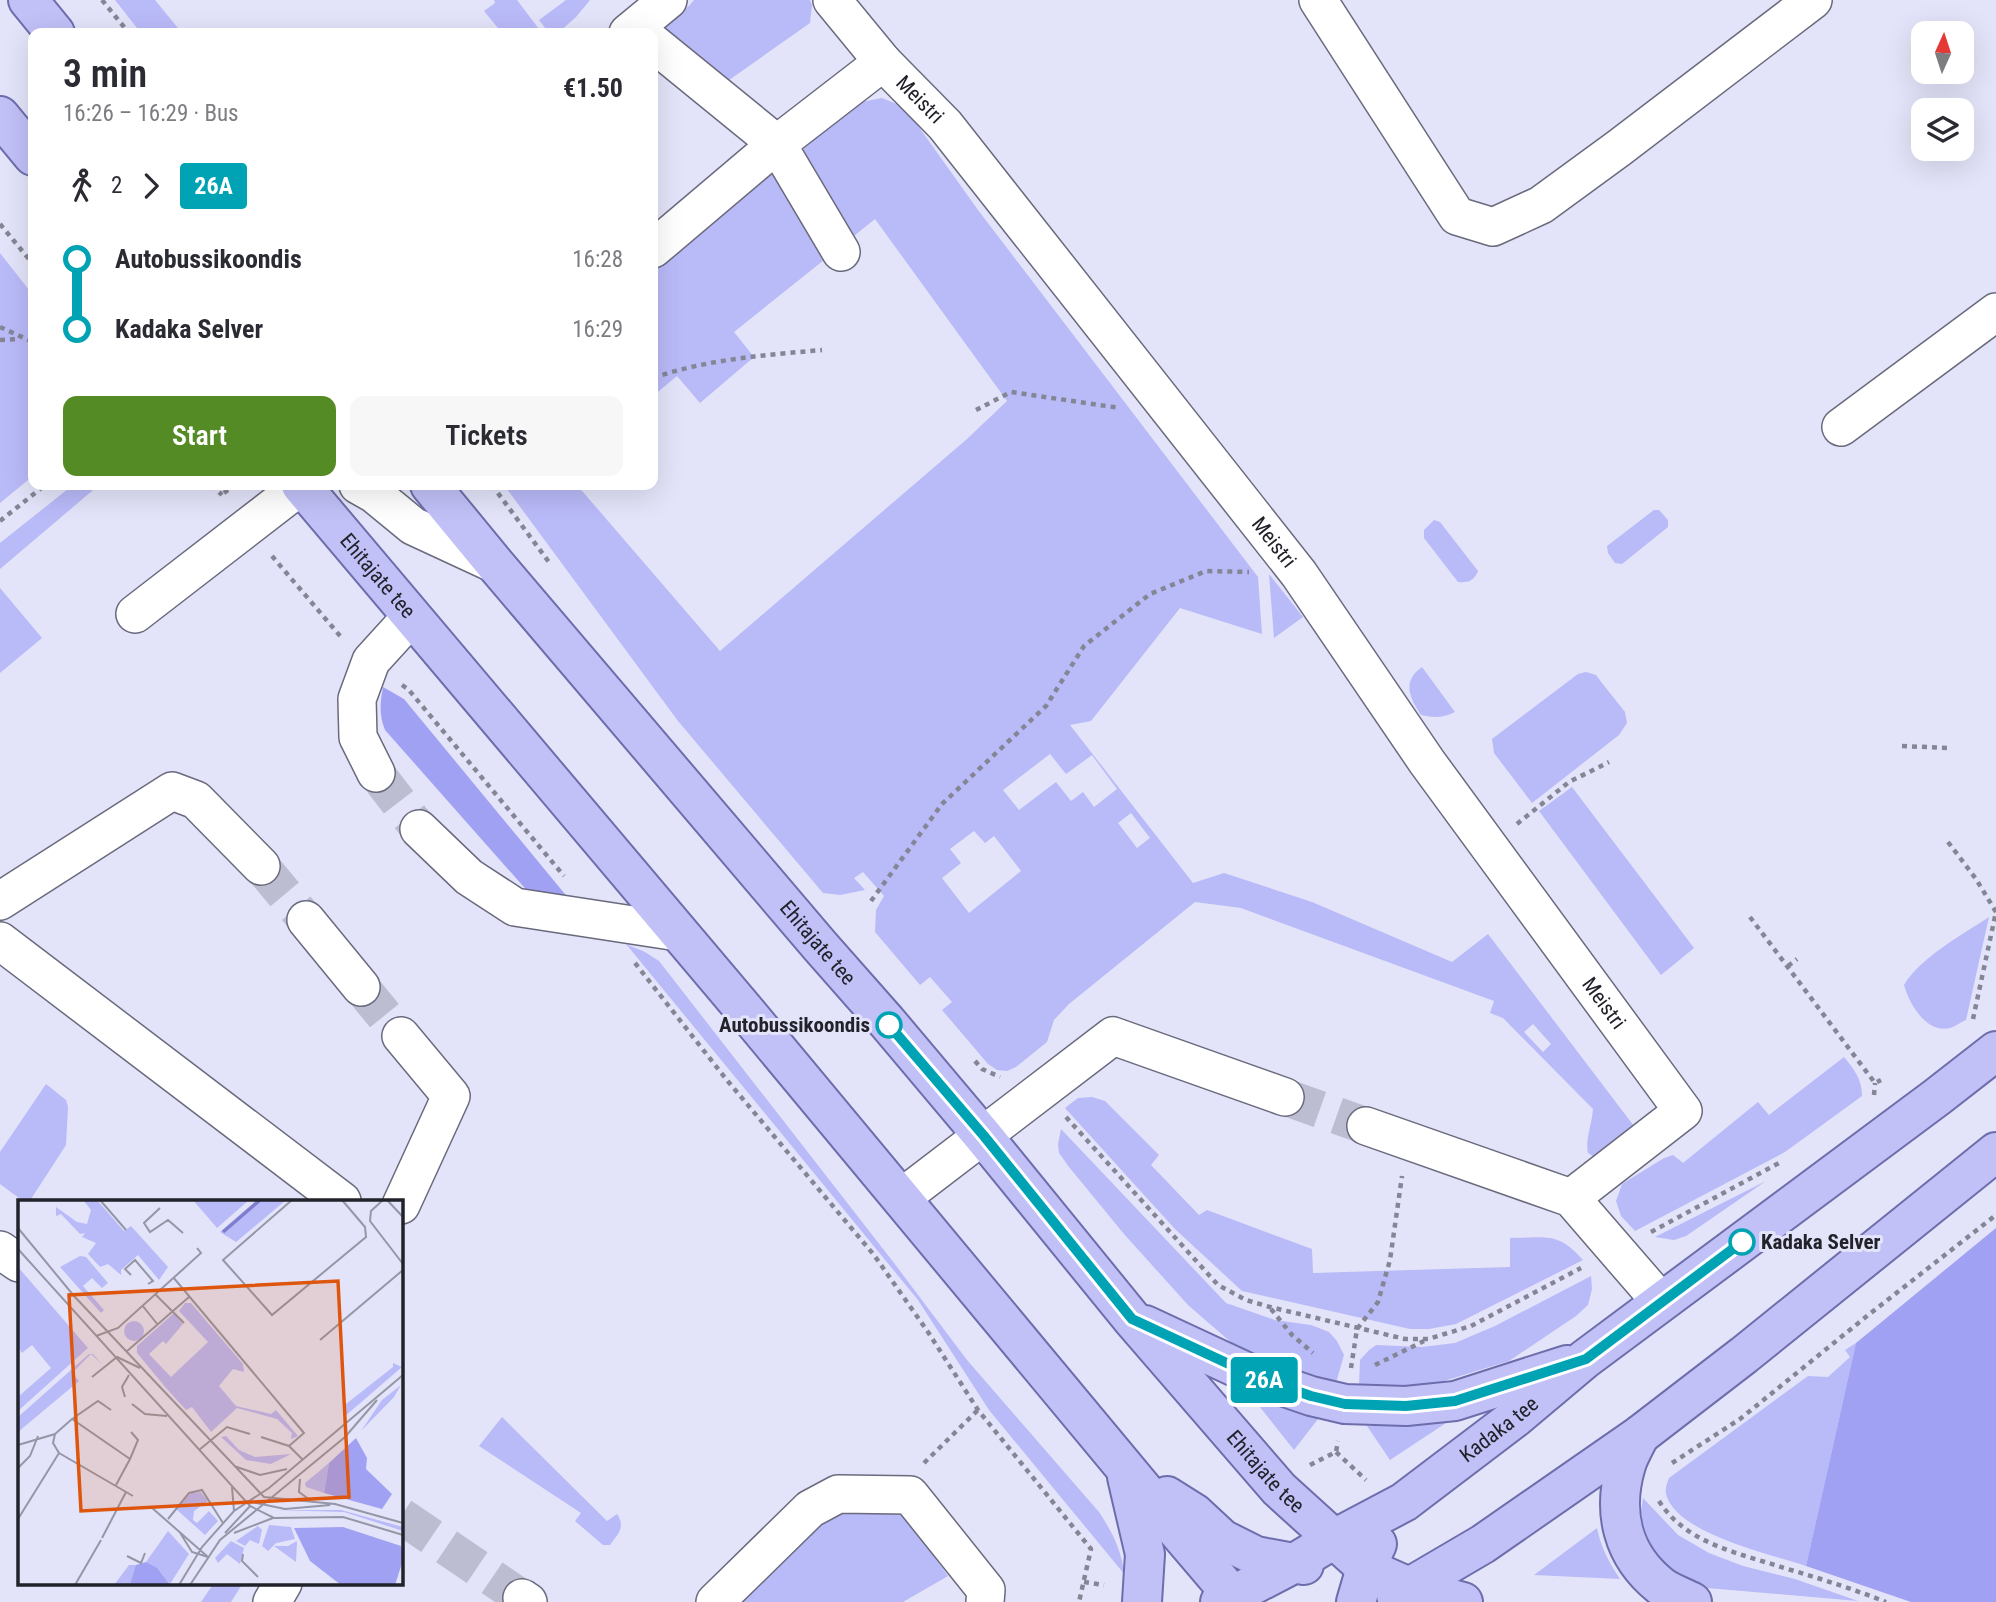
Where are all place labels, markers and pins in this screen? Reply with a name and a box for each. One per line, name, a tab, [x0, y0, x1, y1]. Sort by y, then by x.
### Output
marker: Autobussikoondis	[876, 1012, 902, 1038]
place label: Autobussikoondis	[719, 1013, 870, 1037]
marker: Kadaka Selver	[1729, 1229, 1755, 1255]
place label: Kadaka Selver	[1761, 1230, 1881, 1254]

